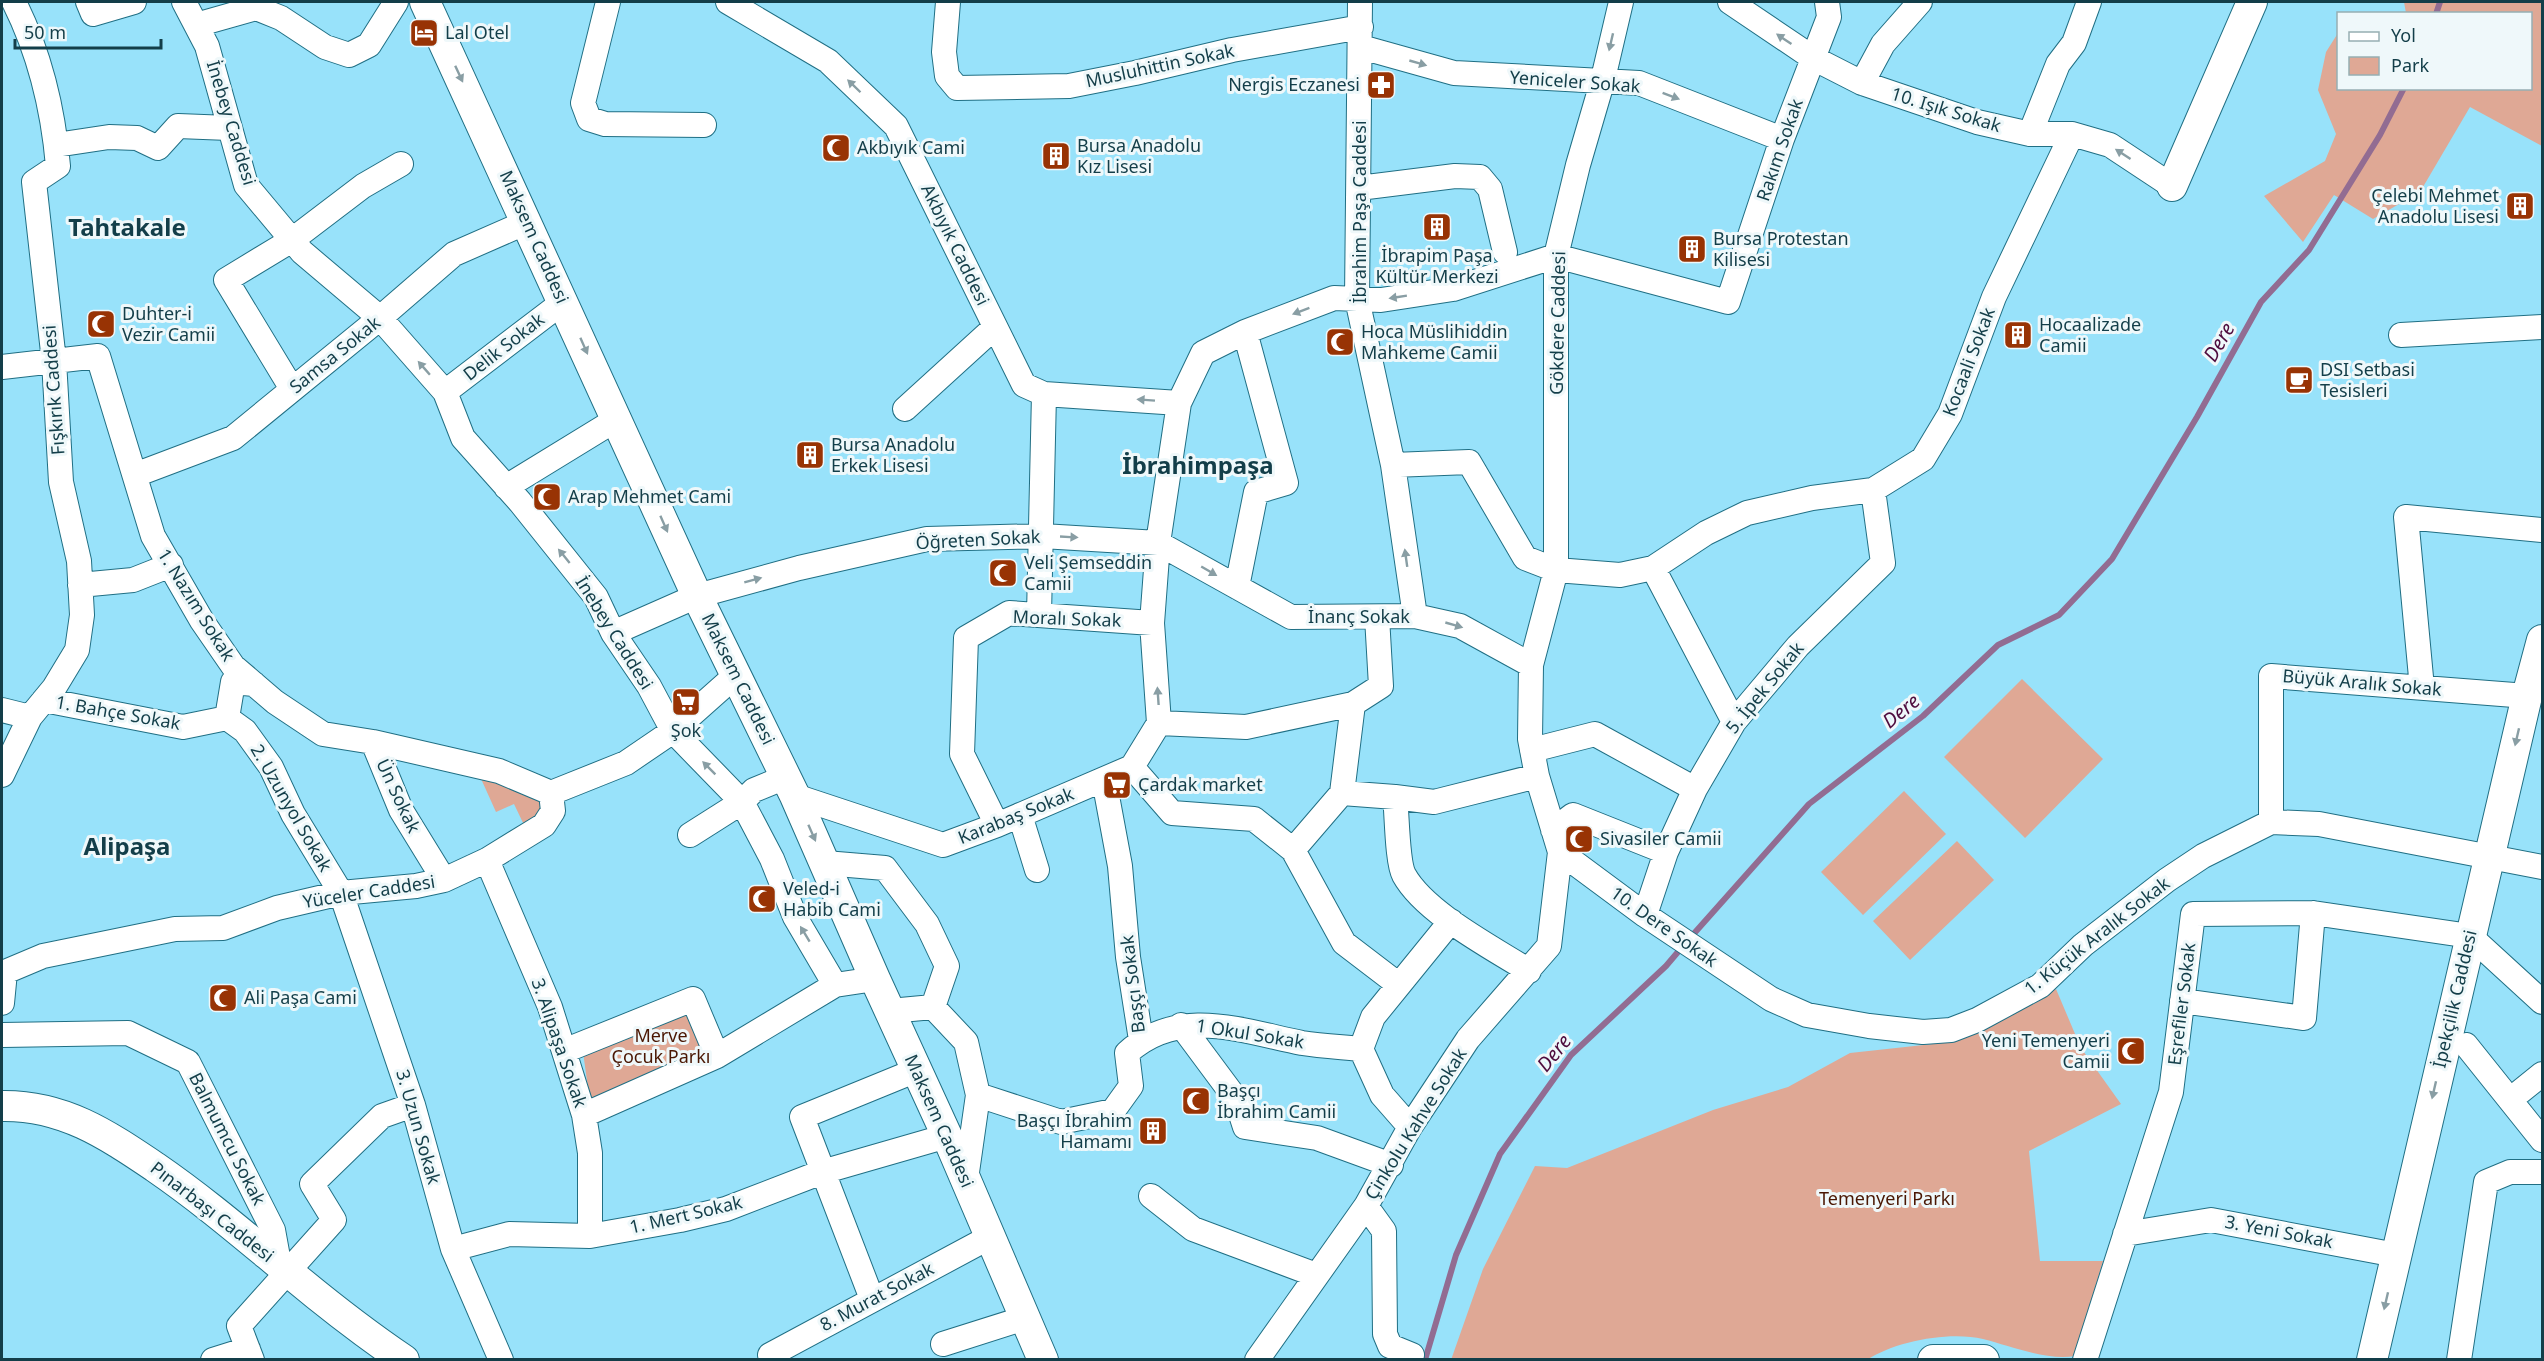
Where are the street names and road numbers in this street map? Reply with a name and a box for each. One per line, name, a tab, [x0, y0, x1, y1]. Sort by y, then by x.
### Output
street label: Musluhittin Sokak	[1083, 37, 1237, 92]
street label: İnebey Caddesi	[202, 57, 262, 188]
street label: Yeniceler Sokak	[1509, 64, 1642, 98]
street label: 10. Işık Sokak	[1888, 81, 2005, 137]
street label: Rakım Sokak	[1750, 95, 1808, 204]
street label: İbrahim Paşa Caddesi	[1347, 120, 1371, 304]
street label: Maksem Caddesi	[495, 166, 575, 307]
street label: Akbıyık Caddesi	[916, 180, 996, 309]
street label: Gökdere Caddesi	[1544, 251, 1570, 395]
street label: Kocaali Sokak	[1936, 303, 2000, 420]
street label: Delik Sokak	[458, 307, 549, 386]
street label: Samsa Sokak	[284, 310, 385, 398]
street label: Fışkırık Caddesi	[36, 324, 70, 456]
street label: Öğreten Sokak	[915, 524, 1041, 554]
street label: 1. Nazım Sokak	[153, 544, 241, 666]
street label: İnebey Caddesi	[570, 571, 659, 694]
street label: Moralı Sokak	[1012, 604, 1122, 632]
street label: İnanç Sokak	[1308, 604, 1410, 628]
street label: Maksem Caddesi	[697, 609, 781, 748]
street label: 5. İpek Sokak	[1720, 636, 1809, 738]
street label: Büyük Aralık Sokak	[2281, 663, 2443, 701]
street label: 1. Bahçe Sokak	[54, 689, 183, 735]
street label: 2. Uzunyol Sokak	[246, 740, 338, 876]
street label: Ün Sokak	[371, 755, 427, 837]
street label: Karabaş Sokak	[954, 781, 1077, 849]
street label: Yüceler Caddesi	[301, 869, 437, 913]
street label: 1. Küçük Aralık Sokak	[2019, 871, 2174, 1000]
street label: 10. Dere Sokak	[1606, 880, 1723, 972]
street label: İpekçilik Caddesi	[2426, 927, 2482, 1070]
street label: Başçı Sokak	[1114, 933, 1150, 1034]
street label: Eşrefiler Sokak	[2162, 941, 2201, 1067]
street label: 3. Alipaşa Sokak	[527, 975, 593, 1111]
street label: 1 Okul Sokak	[1194, 1013, 1306, 1053]
street label: Çinkolu Kahve Sokak	[1359, 1043, 1472, 1204]
street label: Maksem Caddesi	[900, 1050, 980, 1191]
street label: 3. Uzun Sokak	[391, 1066, 447, 1187]
street label: Balmumcu Sokak	[184, 1068, 272, 1209]
street label: Pınarbaşı Caddesi	[146, 1155, 279, 1267]
street label: 1. Mert Sokak	[627, 1189, 745, 1239]
street label: 3. Yeni Sokak	[2223, 1209, 2336, 1253]
street label: 8. Murat Sokak	[815, 1256, 938, 1336]

